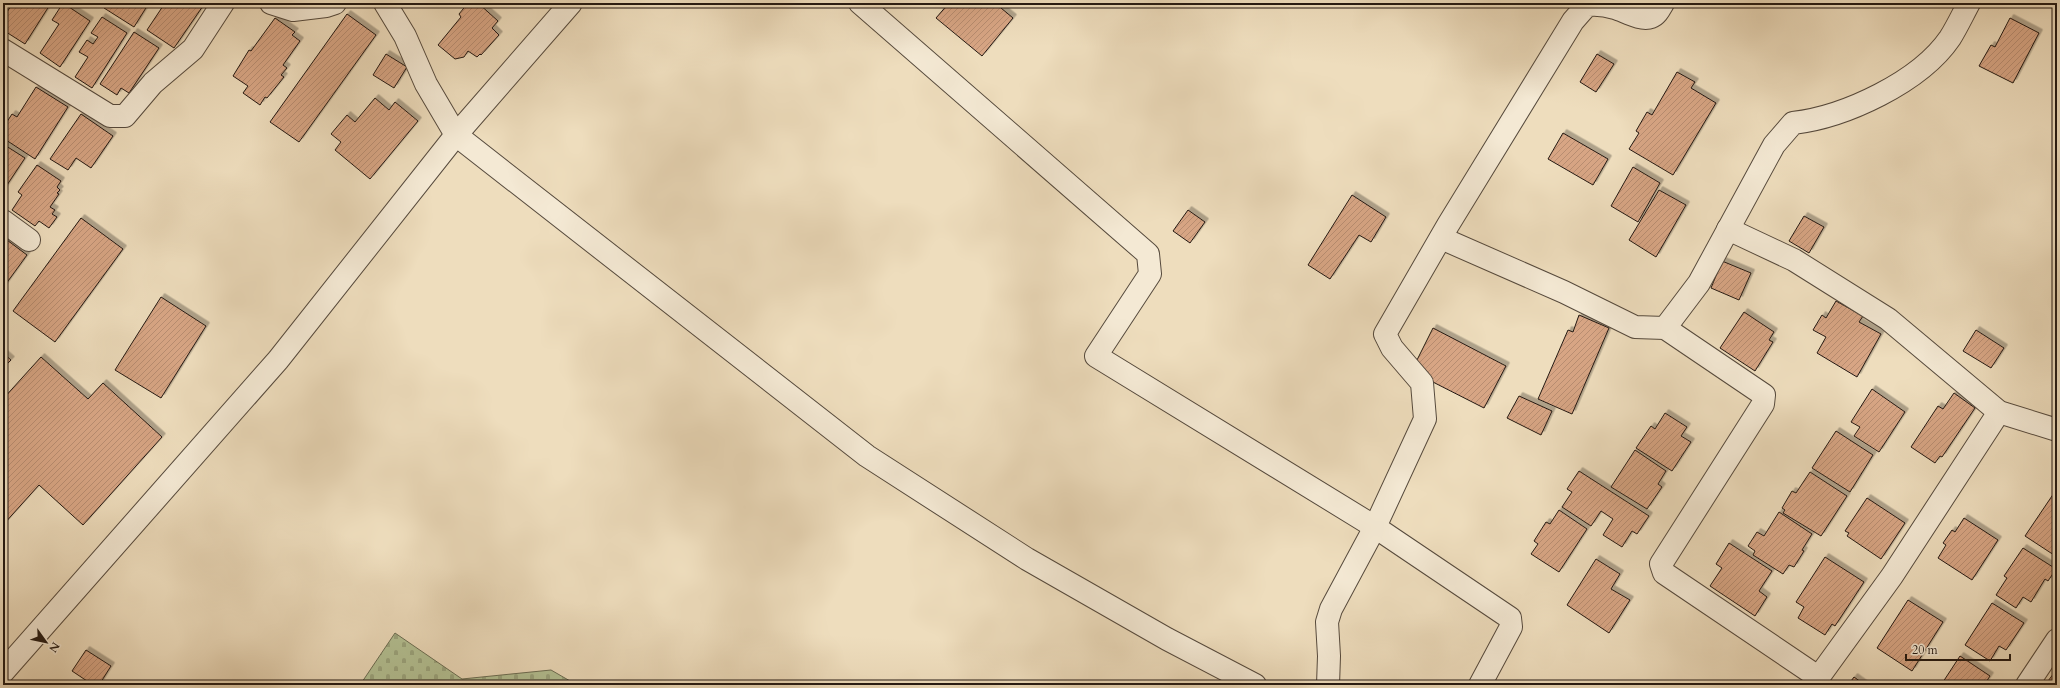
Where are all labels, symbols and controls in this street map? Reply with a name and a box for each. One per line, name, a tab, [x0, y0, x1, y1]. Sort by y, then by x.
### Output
north arrow	[26, 622, 66, 662]
scale bar	[1906, 636, 2010, 662]
text: N	[45, 639, 63, 656]
text: 20 m	[1912, 642, 1939, 658]

